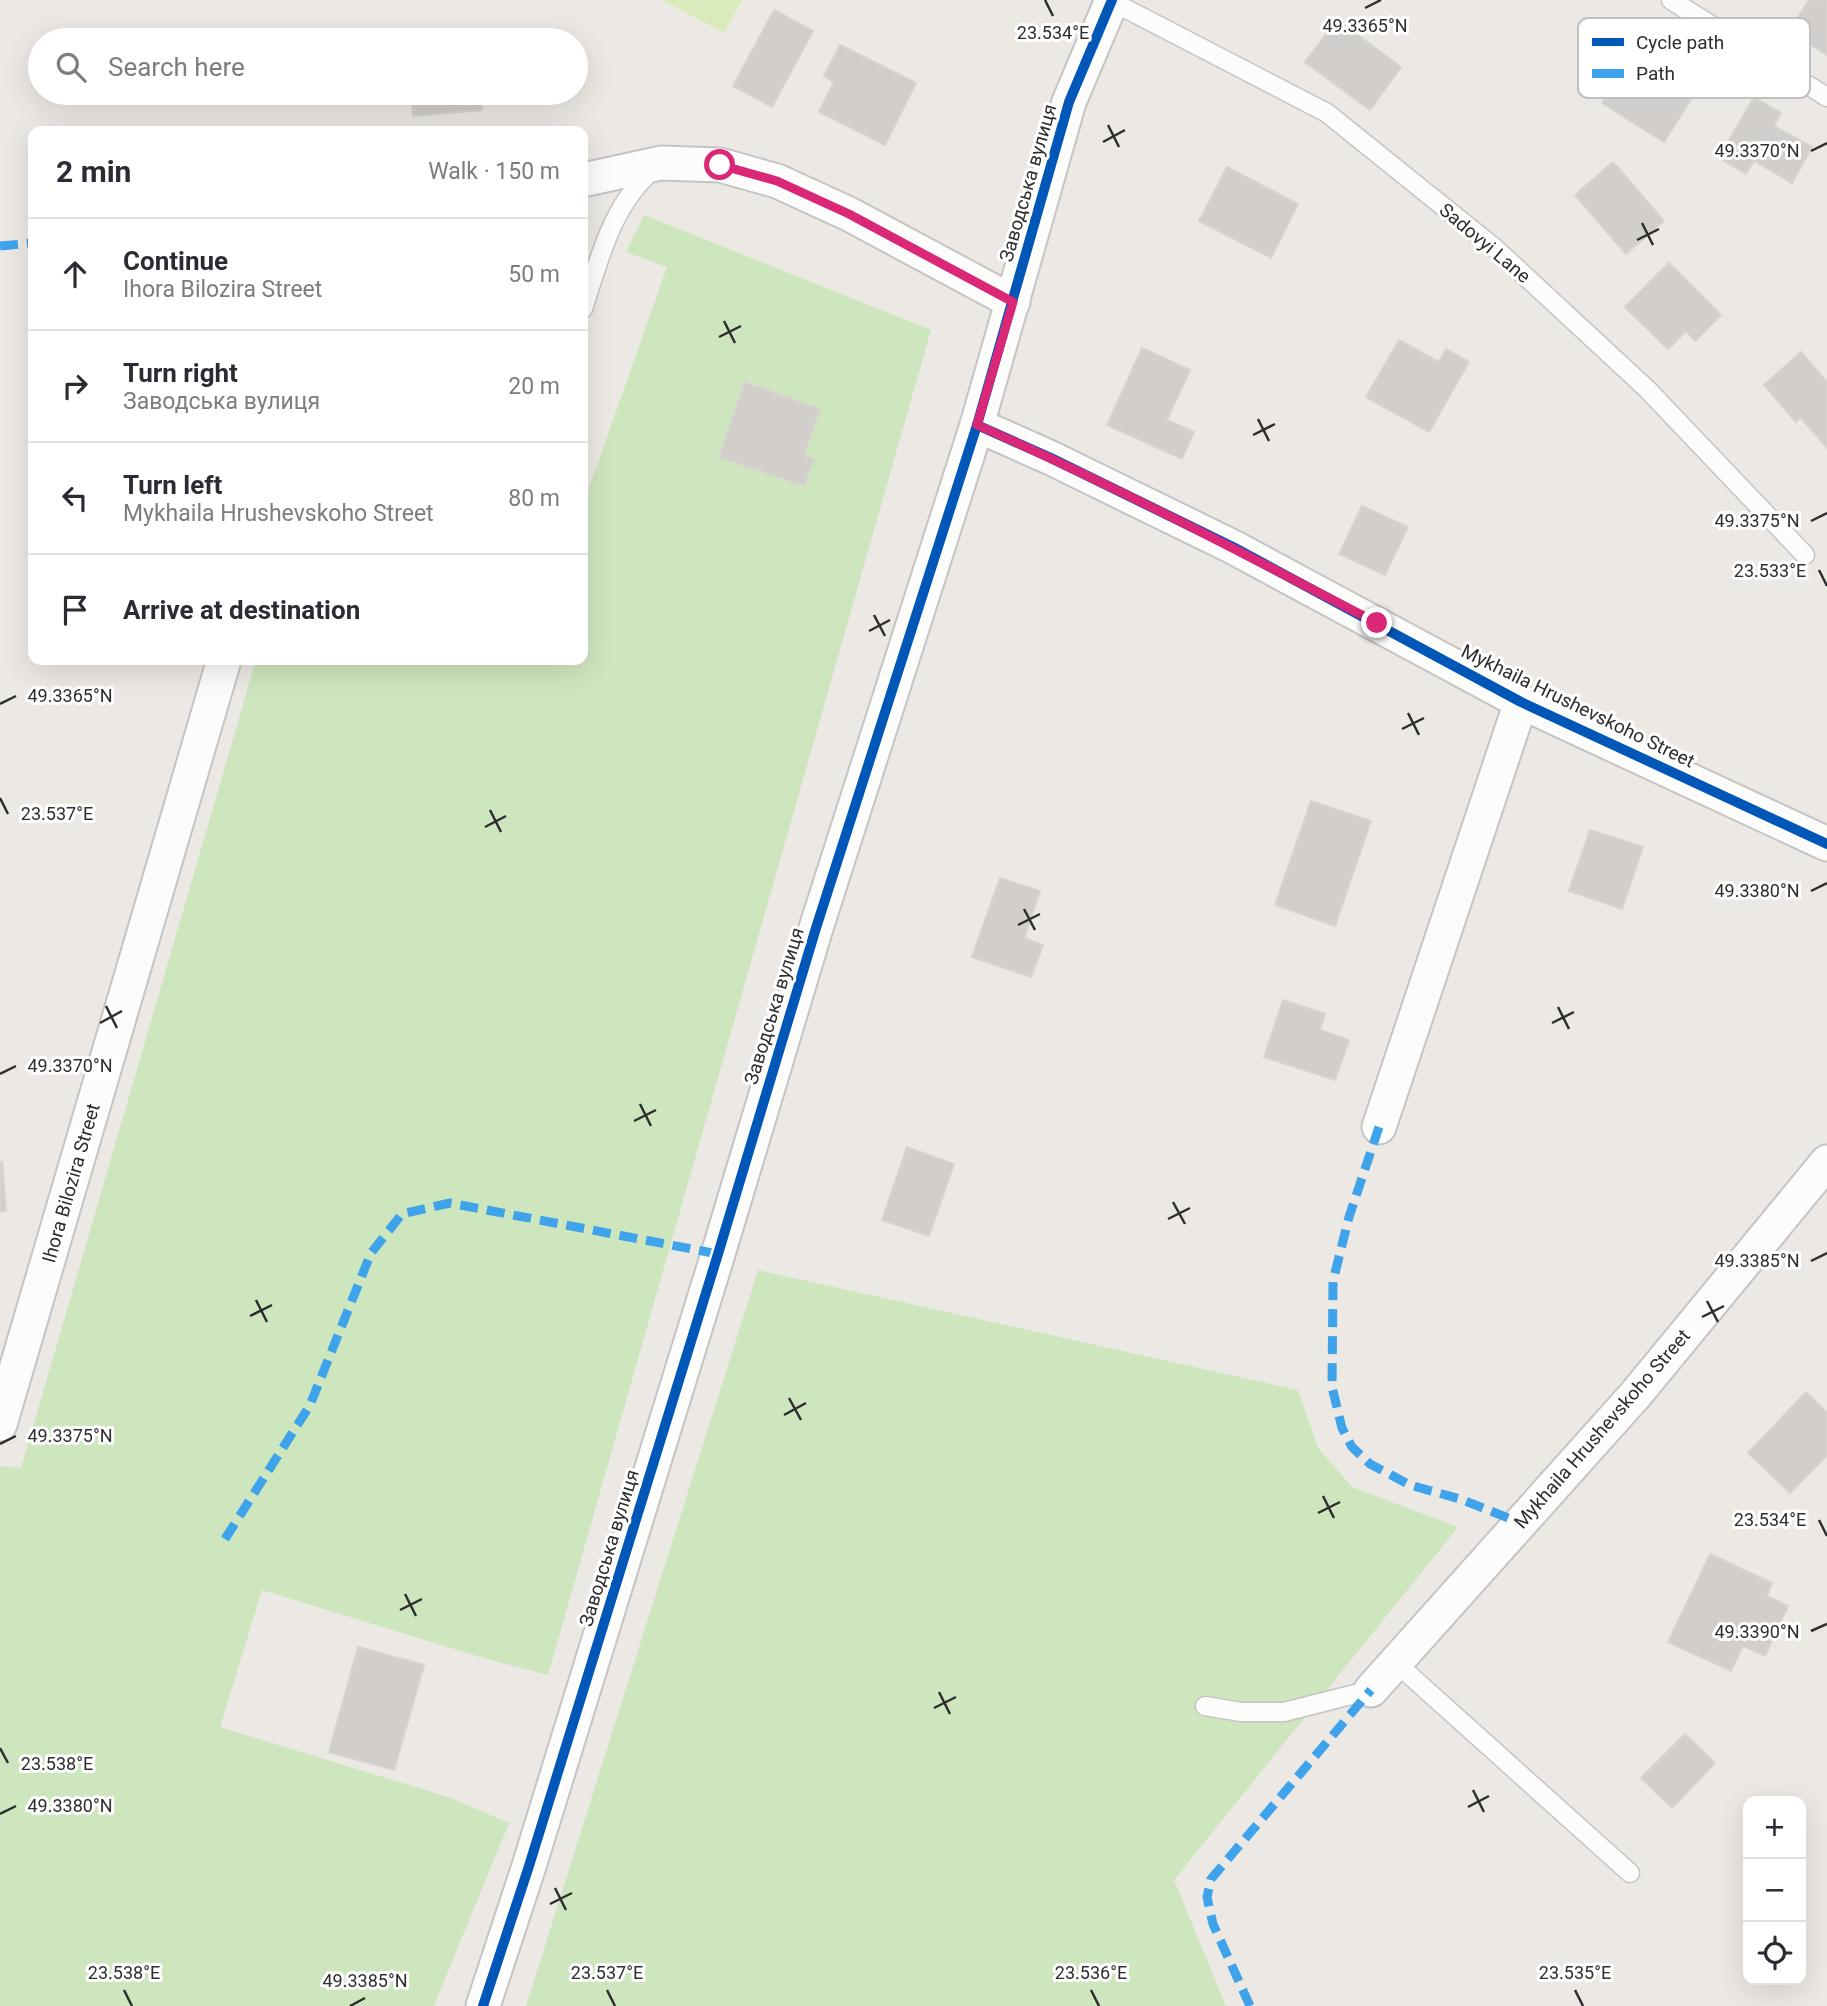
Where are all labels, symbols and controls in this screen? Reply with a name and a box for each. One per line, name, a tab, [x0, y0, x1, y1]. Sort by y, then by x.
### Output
text: 49.3365°N	[1322, 15, 1408, 36]
legend	[1578, 18, 1810, 98]
text: 23.534°E	[1017, 22, 1089, 43]
search box	[28, 28, 588, 105]
text: Cycle path	[1636, 31, 1724, 54]
icon: search	[52, 48, 90, 86]
text: Search here	[108, 52, 245, 82]
text: Path	[1636, 62, 1675, 85]
street label: Заводська вулиця	[995, 102, 1061, 264]
text: 49.3370°N	[1714, 140, 1800, 161]
route start	[704, 149, 735, 180]
text: 2 min	[56, 154, 131, 189]
text: Walk · 150 m	[428, 158, 560, 185]
street label: Sadovyi Lane	[1435, 198, 1535, 288]
text: Continue	[123, 246, 228, 276]
icon: ahead	[56, 255, 94, 293]
text: 50 m	[508, 261, 560, 288]
text: Ihora Bilozira Street	[123, 276, 322, 303]
text: Turn right	[123, 358, 238, 388]
icon: right	[56, 367, 94, 405]
text: 20 m	[508, 373, 560, 400]
text: Заводська вулиця	[123, 388, 320, 415]
text: Turn left	[123, 470, 222, 500]
icon: left	[56, 479, 94, 517]
text: 80 m	[508, 485, 560, 512]
text: Mykhaila Hrushevskoho Street	[123, 500, 434, 527]
text: 49.3375°N	[1714, 510, 1800, 531]
text: 23.533°E	[1734, 560, 1806, 581]
icon: arrive	[56, 591, 94, 629]
text: Arrive at destination	[123, 595, 360, 625]
route end	[1361, 607, 1392, 638]
street label: Mykhaila Hrushevskoho Street	[1458, 639, 1698, 773]
text: 49.3365°N	[27, 685, 113, 706]
text: 23.537°E	[21, 803, 93, 824]
text: 49.3380°N	[1714, 880, 1800, 901]
street label: Заводська вулиця	[739, 925, 809, 1087]
text: 49.3370°N	[27, 1055, 113, 1076]
street label: Ihora Bilozira Street	[37, 1101, 105, 1265]
text: 49.3385°N	[1714, 1250, 1800, 1271]
street label: Mykhaila Hrushevskoho Street	[1509, 1325, 1695, 1533]
text: 49.3375°N	[27, 1425, 113, 1446]
street label: Заводська вулиця	[574, 1467, 644, 1629]
text: 23.534°E	[1734, 1509, 1806, 1530]
text: 49.3390°N	[1714, 1621, 1800, 1642]
text: 23.538°E	[21, 1753, 93, 1774]
text: 49.3380°N	[27, 1795, 113, 1816]
map controls	[1743, 1796, 1806, 1985]
button: +	[1743, 1796, 1806, 1859]
button: −	[1743, 1859, 1806, 1922]
button: locate	[1743, 1922, 1806, 1985]
text: 23.538°E	[88, 1962, 160, 1983]
text: 23.537°E	[571, 1962, 643, 1983]
text: 23.536°E	[1055, 1962, 1127, 1983]
text: 23.535°E	[1539, 1962, 1611, 1983]
text: 49.3385°N	[322, 1970, 408, 1991]

